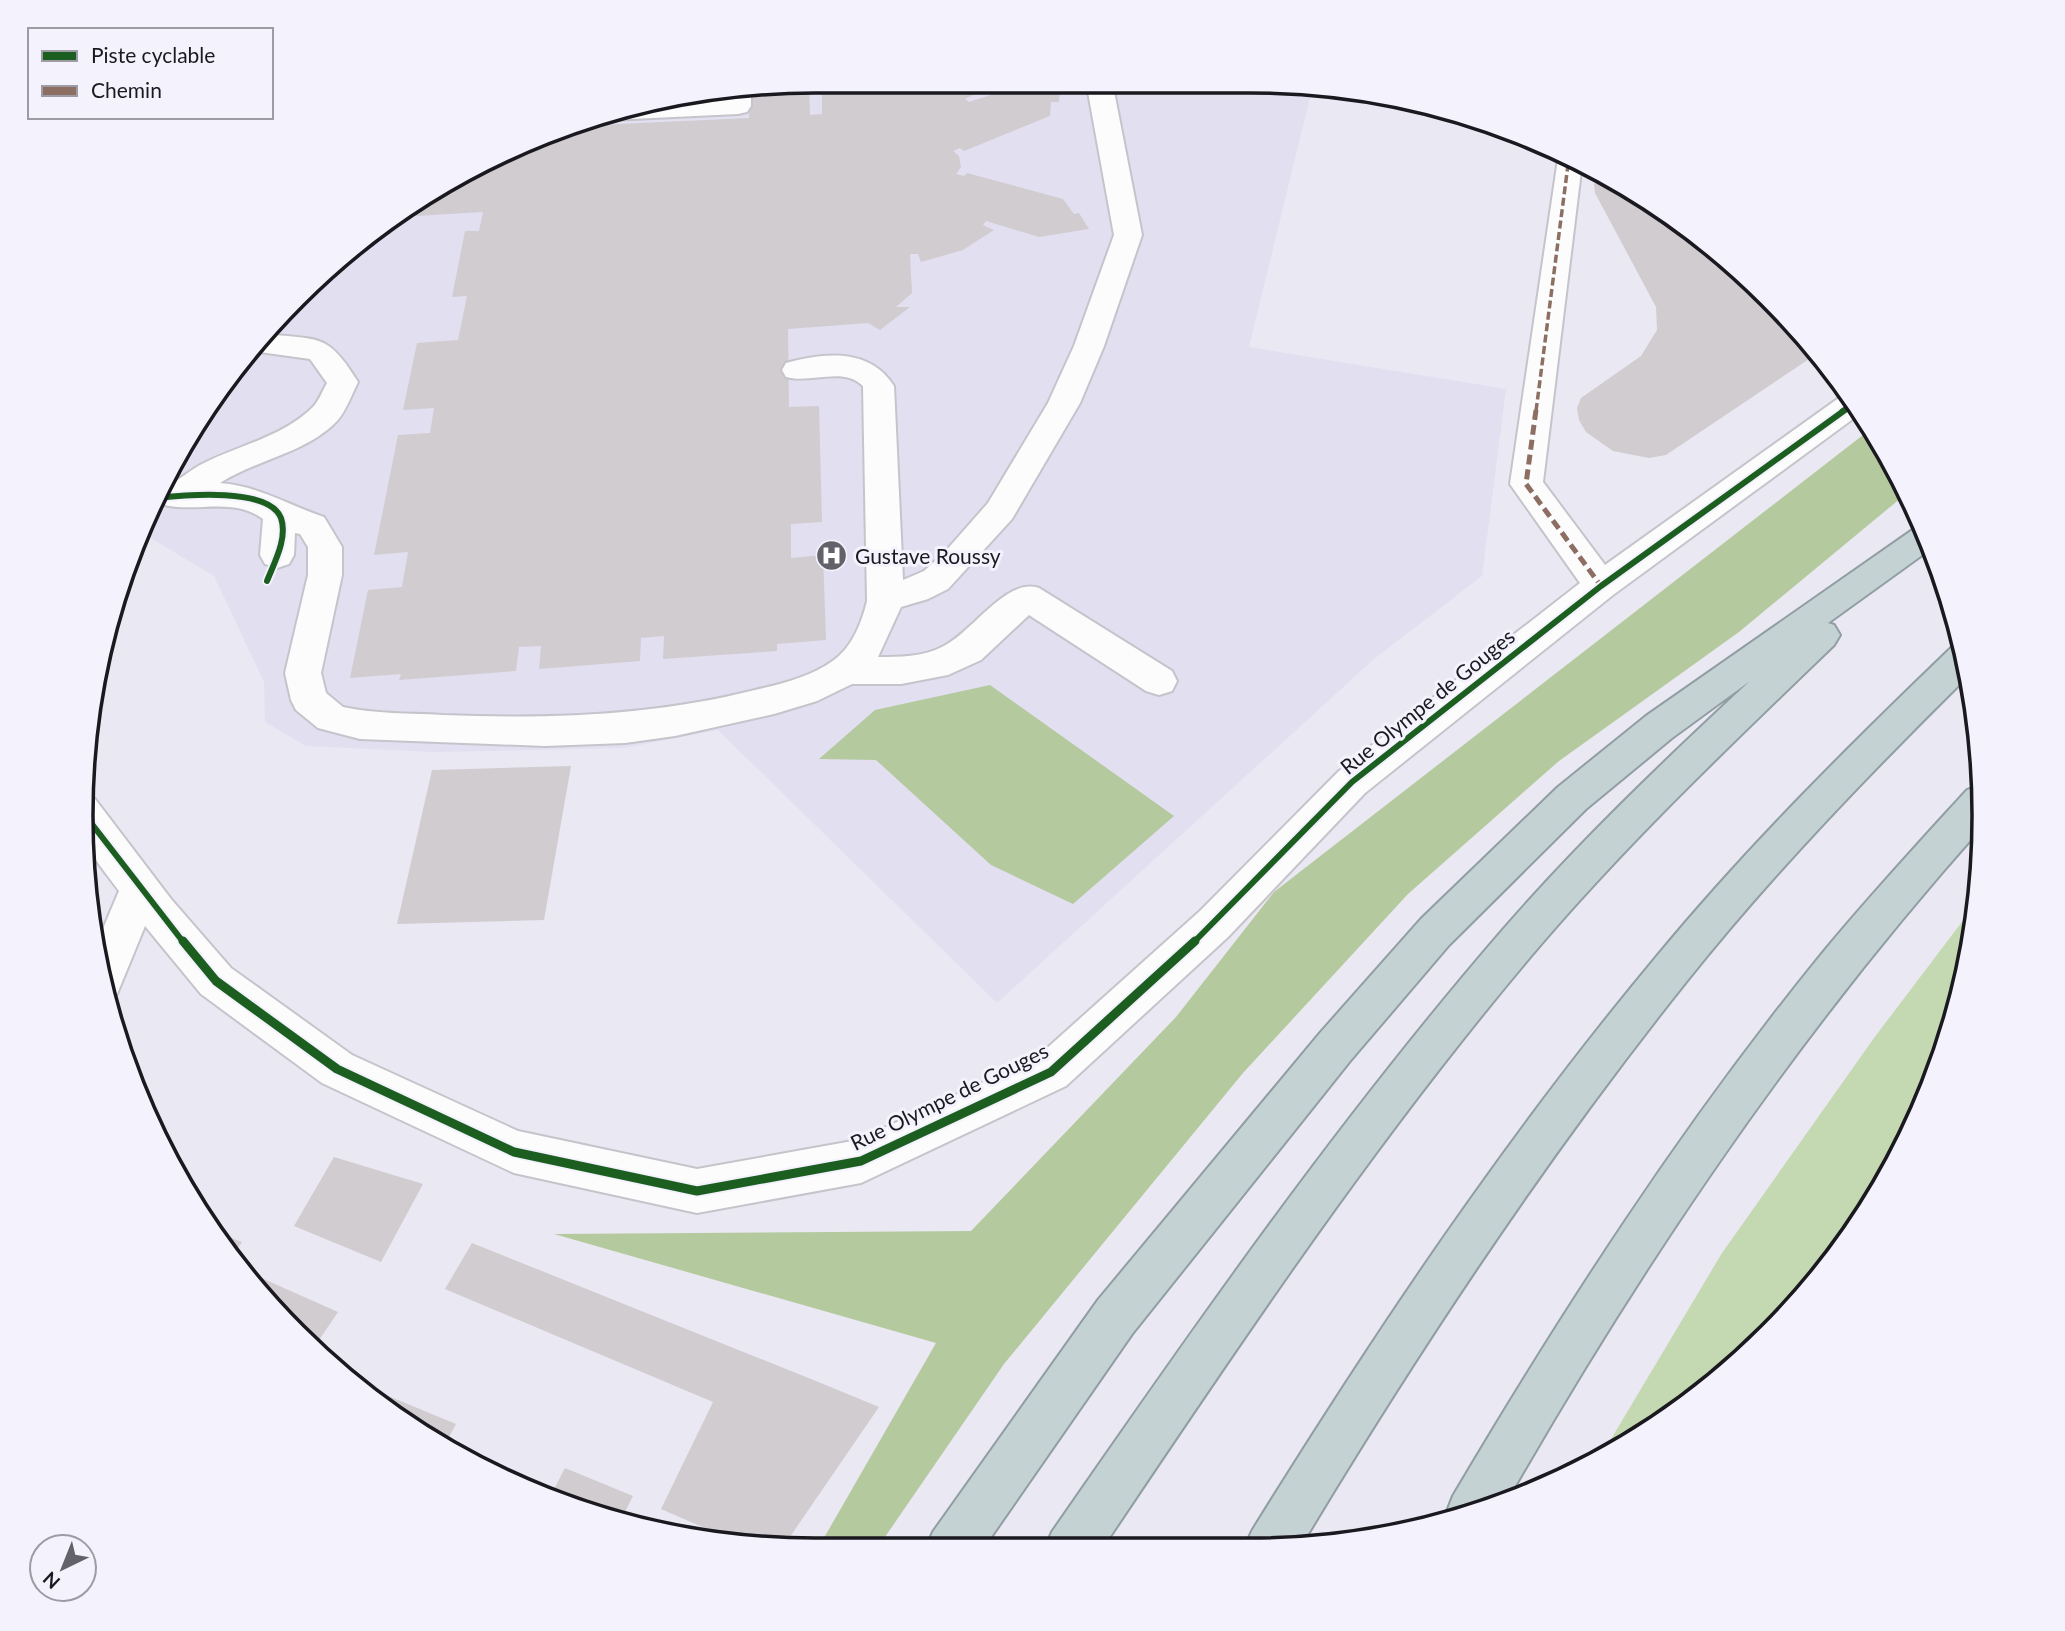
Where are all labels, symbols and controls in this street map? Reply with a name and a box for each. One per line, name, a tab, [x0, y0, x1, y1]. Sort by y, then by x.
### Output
legend	[28, 28, 273, 119]
text: Piste cyclable	[91, 42, 215, 67]
text: Chemin	[91, 77, 162, 102]
hospital icon: Gustave Roussy	[815, 538, 849, 572]
place label: Gustave Roussy	[855, 543, 1001, 568]
street label: Rue Olympe de Gouges	[1335, 623, 1519, 779]
street label: Rue Olympe de Gouges	[846, 1037, 1052, 1155]
north arrow	[28, 1533, 98, 1603]
text: N	[38, 1567, 64, 1594]

